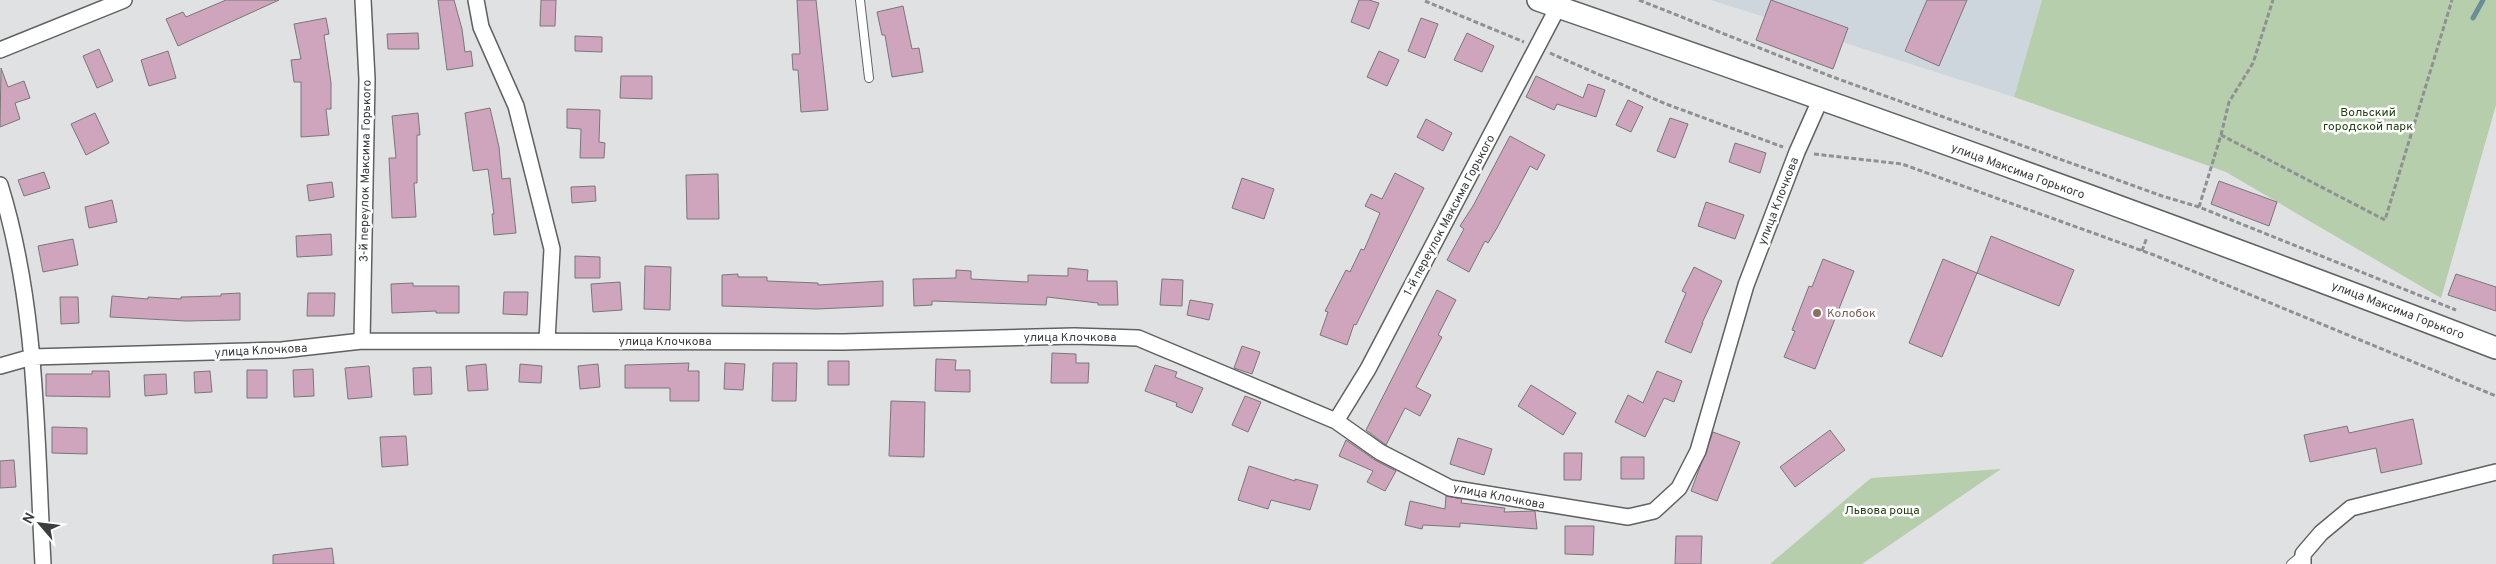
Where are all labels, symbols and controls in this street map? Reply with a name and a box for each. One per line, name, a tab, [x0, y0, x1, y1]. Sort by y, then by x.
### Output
street label: 3-й переулок Максима Горького	[356, 79, 376, 262]
park label: Вольский городской парк	[2323, 105, 2413, 135]
street label: 1-й переулок Максима Горького	[1400, 132, 1499, 299]
street label: улица Максима Горького	[1949, 140, 2087, 204]
street label: улица Клочкова	[1755, 155, 1803, 248]
street label: улица Максима Горького	[2329, 278, 2467, 344]
place label: Колобок	[1827, 306, 1876, 322]
marker: Колобок	[1811, 307, 1823, 319]
street label: улица Клочкова	[1023, 330, 1117, 346]
street label: улица Клочкова	[618, 334, 712, 350]
street label: улица Клочкова	[214, 341, 308, 361]
street label: улица Клочкова	[1452, 480, 1546, 514]
north arrow	[15, 499, 65, 549]
park label: Львова роща	[1844, 503, 1920, 519]
text: N	[20, 510, 40, 527]

